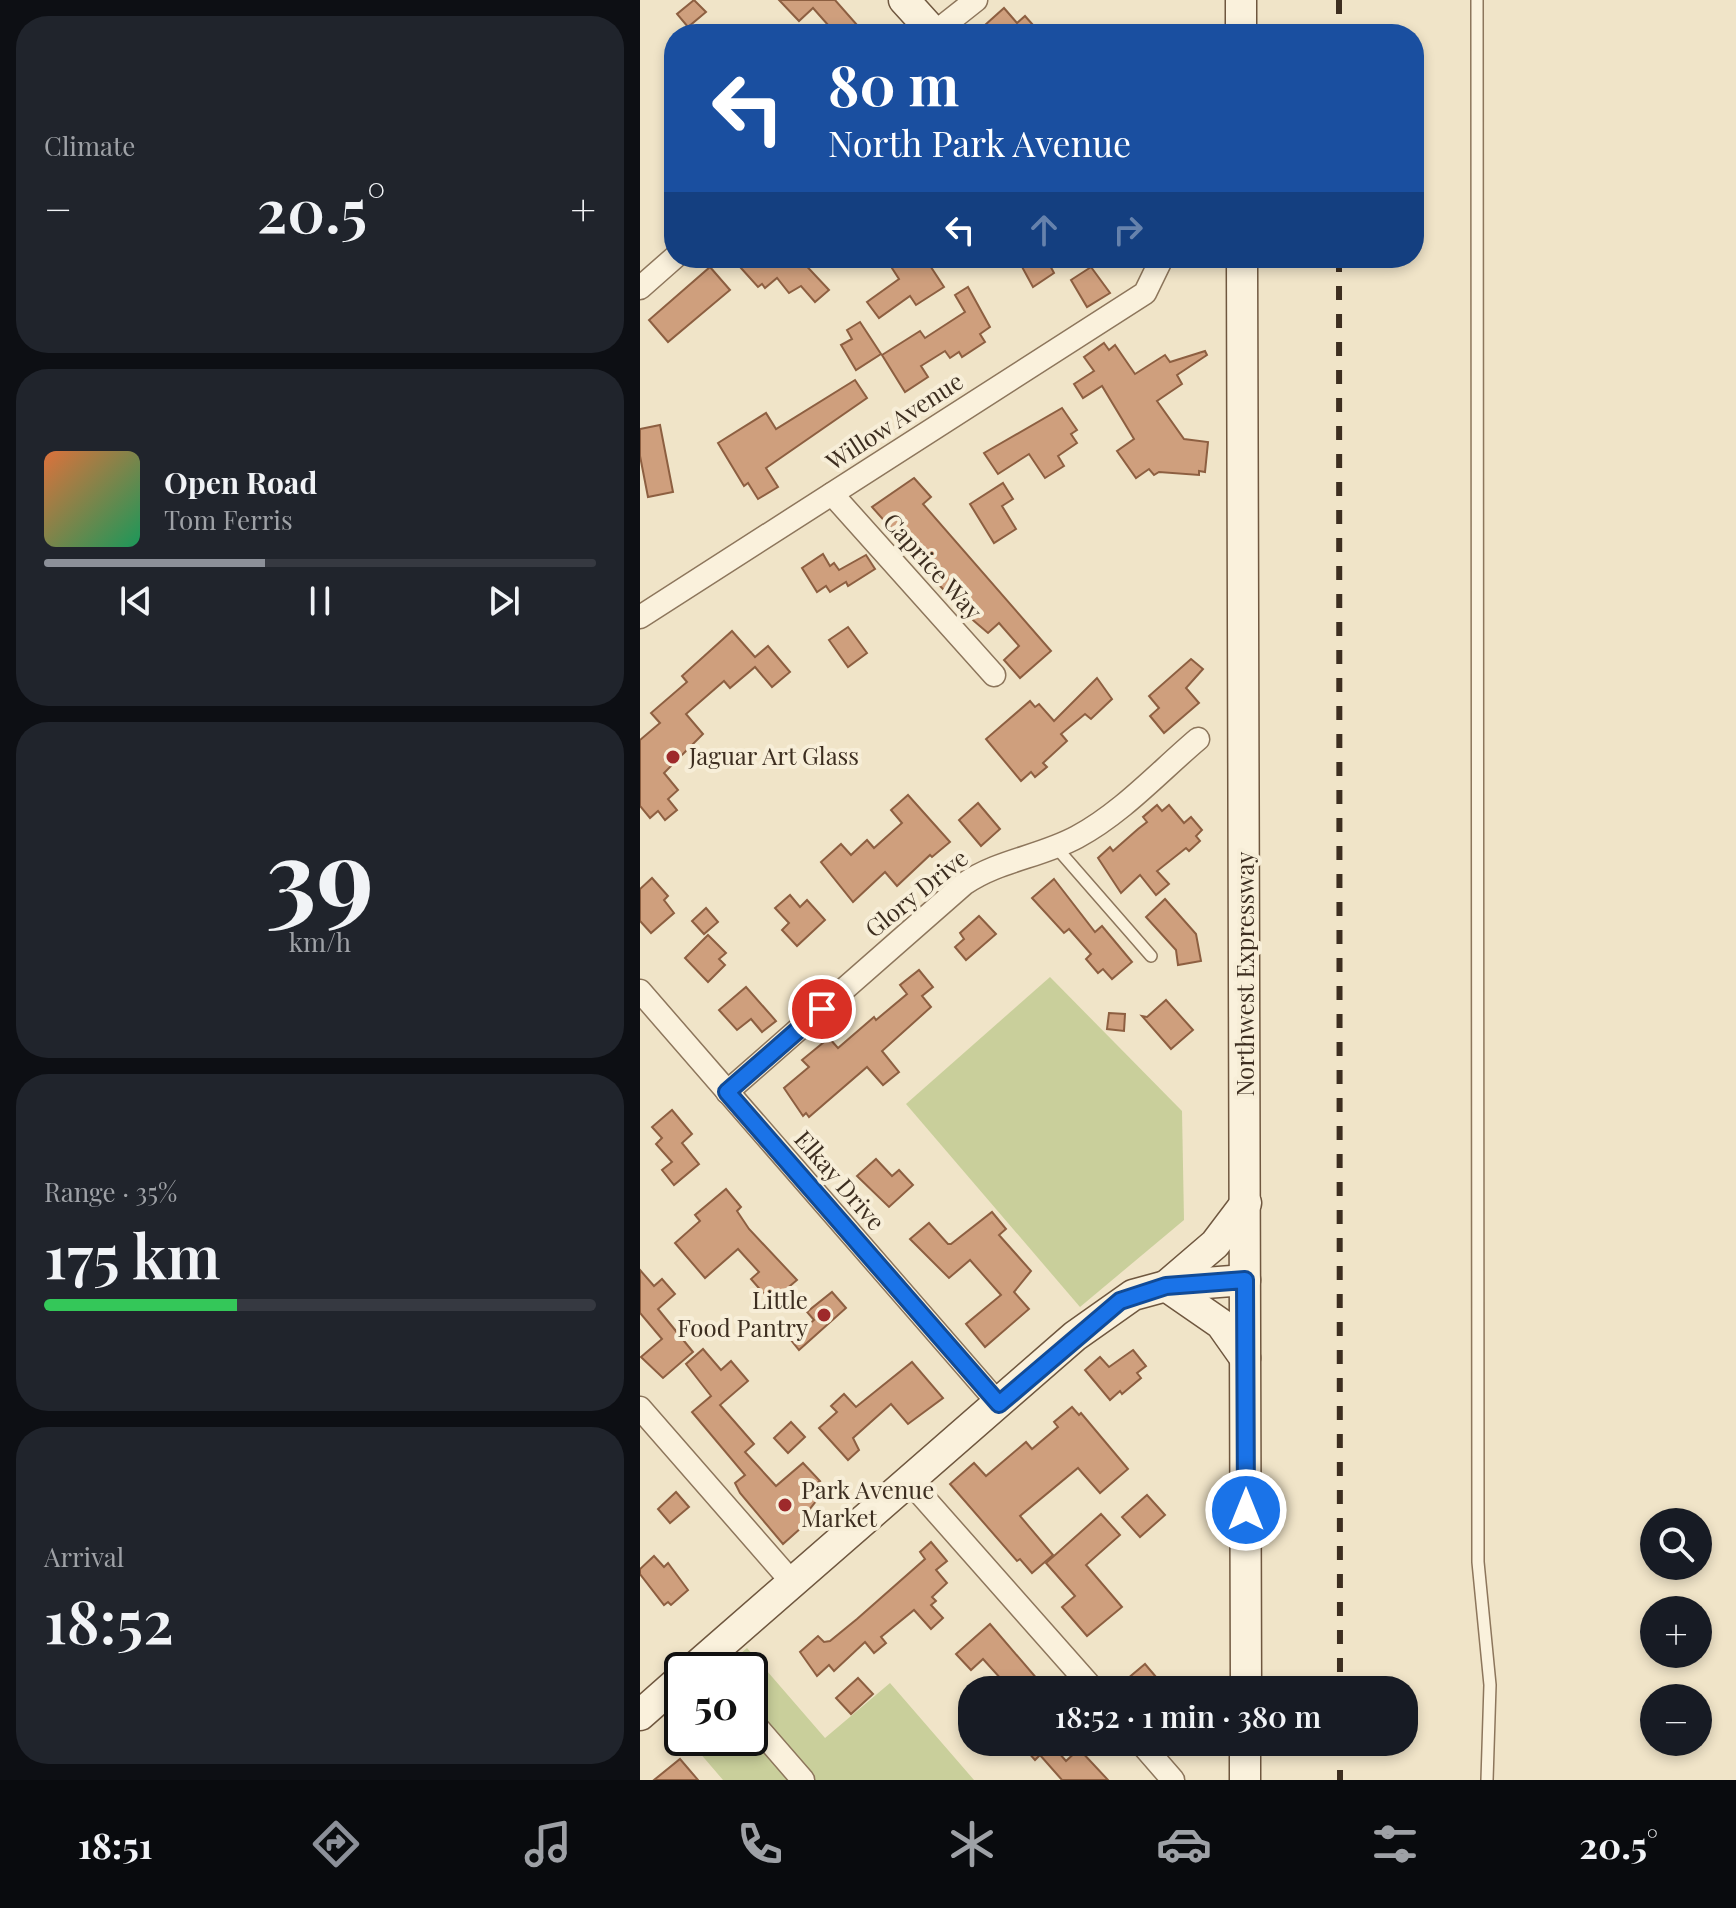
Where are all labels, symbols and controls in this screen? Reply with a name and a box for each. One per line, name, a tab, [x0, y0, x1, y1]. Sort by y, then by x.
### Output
text: 80 m	[828, 46, 959, 121]
icon: left	[696, 56, 800, 160]
text: North Park Avenue	[828, 118, 1131, 166]
text: Climate	[44, 128, 135, 163]
text: 20.5°	[257, 168, 386, 248]
text: −	[44, 178, 72, 237]
text: +	[570, 178, 596, 237]
icon: left	[938, 208, 982, 252]
icon: ahead	[1022, 208, 1066, 252]
icon: right	[1106, 208, 1150, 252]
street label: Willow Avenue	[819, 364, 968, 477]
text: Open Road	[164, 462, 317, 502]
text: Tom Ferris	[164, 502, 293, 537]
street label: Caprice Way	[877, 505, 990, 626]
icon: previous	[114, 579, 158, 623]
icon: pause	[298, 579, 342, 623]
icon: next	[482, 579, 526, 623]
place label: Jaguar Art Glass	[688, 739, 859, 771]
marker: Jaguar Art Glass	[664, 748, 682, 766]
text: 39	[266, 802, 374, 941]
street label: Glory Drive	[858, 841, 974, 944]
street label: Northwest Expressway	[1228, 852, 1260, 1097]
text: km/h	[289, 924, 351, 959]
pin	[788, 975, 856, 1043]
icon: arrive	[800, 987, 844, 1031]
street label: Elkay Drive	[788, 1123, 893, 1236]
text: Range · 35%	[44, 1174, 177, 1209]
text: 175 km	[44, 1214, 221, 1294]
place label: Little Food Pantry	[677, 1283, 808, 1343]
marker: Little Food Pantry	[815, 1306, 833, 1324]
position arrow	[1204, 1468, 1288, 1552]
place label: Park Avenue Market	[801, 1473, 934, 1533]
marker: Park Avenue Market	[776, 1496, 794, 1514]
map controls	[1640, 1508, 1712, 1756]
button: search	[1640, 1508, 1712, 1580]
text: Arrival	[44, 1539, 124, 1574]
text: 18:52	[44, 1579, 174, 1659]
button: +	[1640, 1596, 1712, 1668]
speed limit sign: 50	[664, 1652, 768, 1756]
button: −	[1640, 1684, 1712, 1756]
text: 18:52 · 1 min · 380 m	[1055, 1696, 1321, 1736]
icon: directions	[308, 1816, 364, 1872]
icon: music	[520, 1816, 576, 1872]
icon: phone	[732, 1816, 788, 1872]
icon: climate	[944, 1816, 1000, 1872]
icon: car	[1156, 1816, 1212, 1872]
icon: filters	[1367, 1816, 1423, 1872]
text: 18:51	[78, 1820, 153, 1868]
text: 20.5°	[1579, 1820, 1658, 1868]

